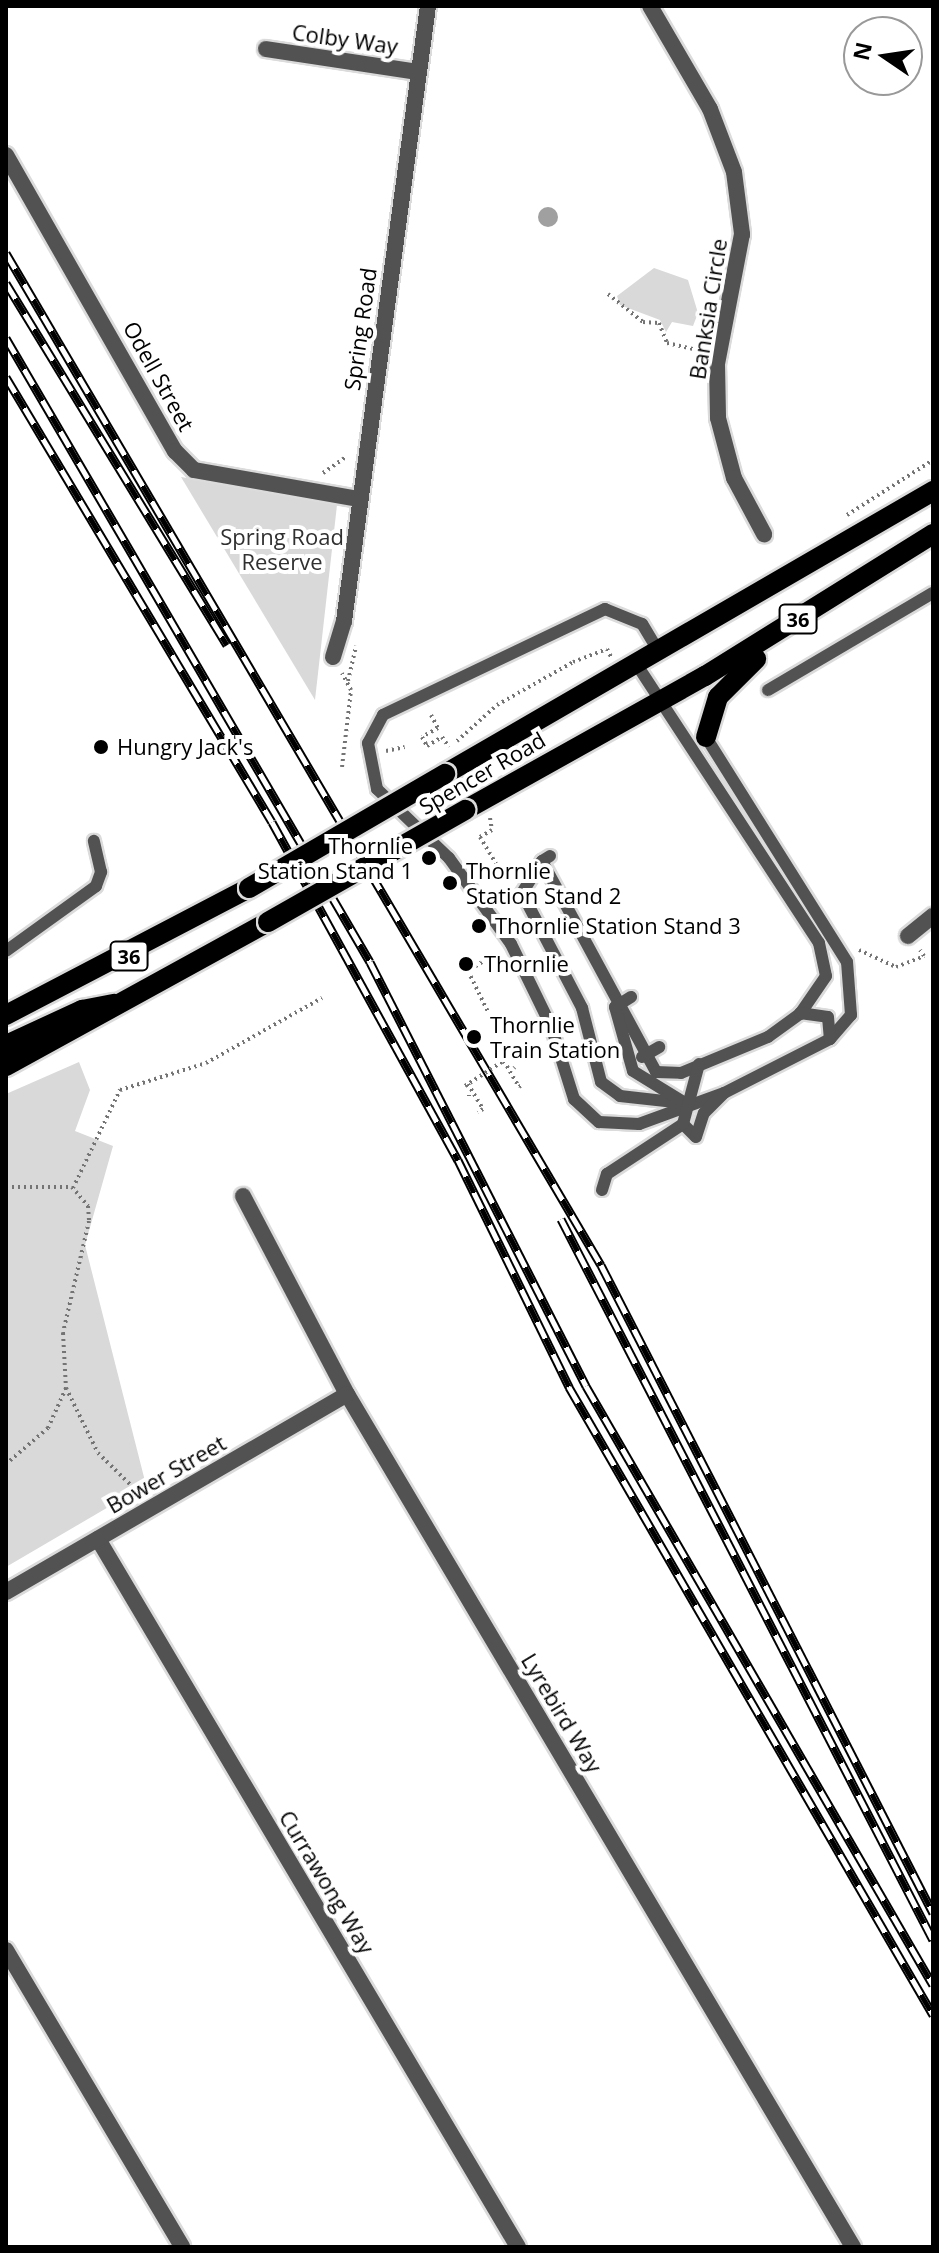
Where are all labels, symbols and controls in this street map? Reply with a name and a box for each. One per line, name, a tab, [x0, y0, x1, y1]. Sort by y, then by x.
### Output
north arrow	[843, 16, 923, 96]
street label: Colby Way	[290, 19, 400, 59]
text: N	[845, 39, 878, 63]
street label: Banksia Circle	[684, 237, 732, 381]
street label: Spring Road	[338, 266, 382, 392]
street label: Odell Street	[118, 317, 200, 435]
park label: Spring Road Reserve	[220, 523, 344, 574]
road number: 36	[778, 603, 818, 635]
street label: Spencer Road	[414, 726, 550, 820]
place label: Hungry Jack's	[117, 734, 253, 760]
marker: Hungry Jack's	[92, 738, 110, 756]
place label: Thornlie Station Stand 1	[258, 832, 413, 884]
marker: Thornlie Station Stand 1	[420, 849, 438, 867]
place label: Thornlie Station Stand 2	[466, 857, 621, 908]
marker: Thornlie Station Stand 2	[441, 874, 459, 892]
place label: Thornlie Station Stand 3	[495, 913, 741, 939]
marker: Thornlie Station Stand 3	[470, 917, 488, 935]
road number: 36	[109, 940, 149, 972]
place label: Thornlie	[484, 951, 569, 977]
marker: Thornlie	[455, 953, 477, 975]
place label: Thornlie Train Station	[490, 1011, 620, 1062]
marker: Thornlie Train Station	[465, 1028, 483, 1046]
street label: Bower Street	[102, 1429, 230, 1519]
street label: Lyrebird Way	[516, 1649, 608, 1777]
street label: Currawong Way	[274, 1806, 380, 1958]

